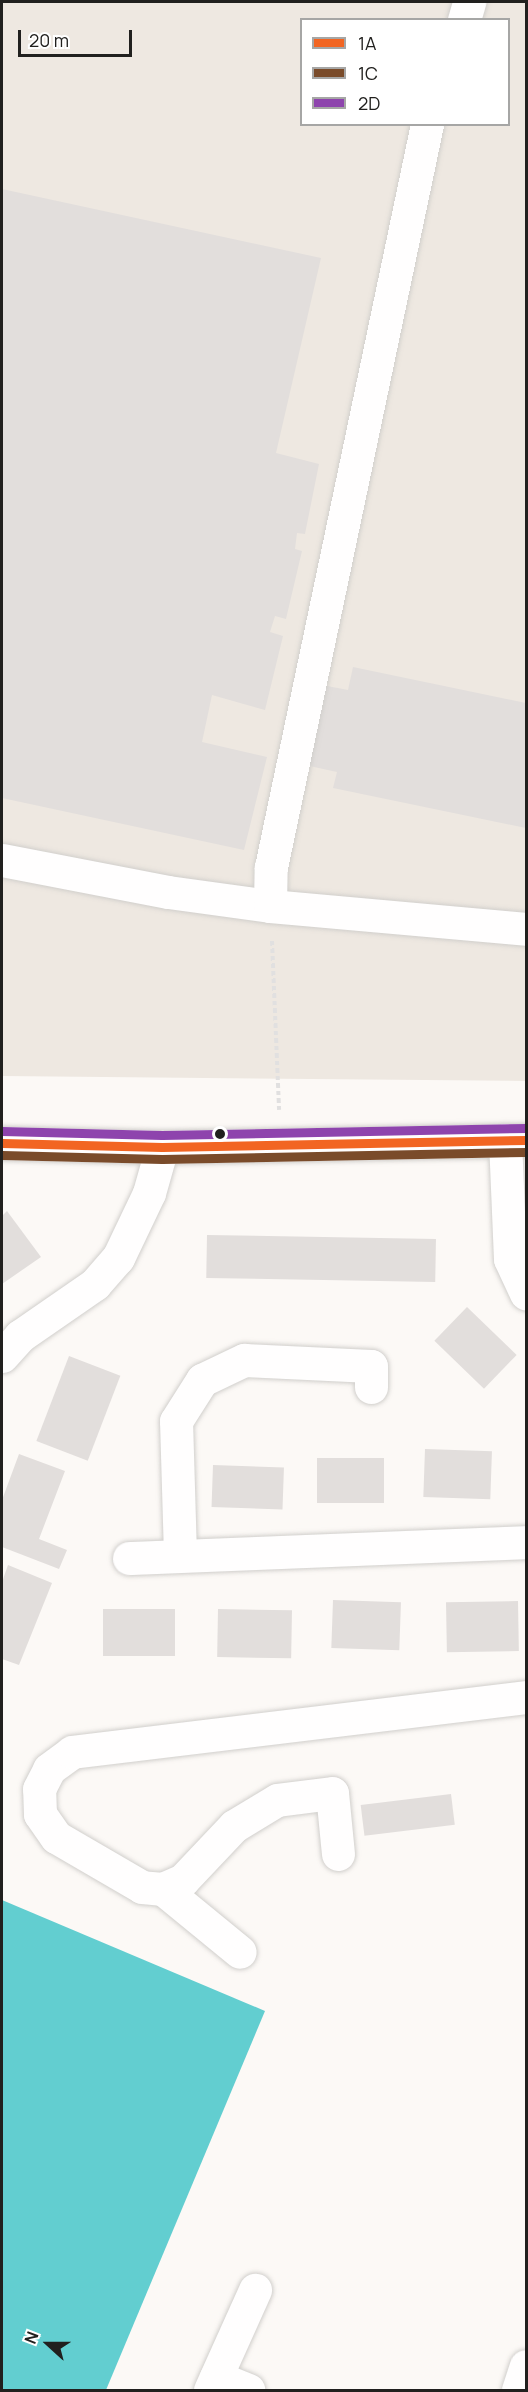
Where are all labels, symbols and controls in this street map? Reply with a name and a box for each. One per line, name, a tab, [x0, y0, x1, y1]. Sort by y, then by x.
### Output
scale bar	[21, 18, 135, 56]
legend	[300, 18, 510, 126]
text: 20 m	[29, 28, 69, 52]
text: 1A	[358, 31, 376, 55]
text: 1C	[358, 61, 378, 85]
text: 2D	[358, 91, 380, 115]
unlabelled marker	[214, 1128, 226, 1140]
north arrow	[18, 2314, 78, 2374]
text: N	[19, 2328, 44, 2347]

